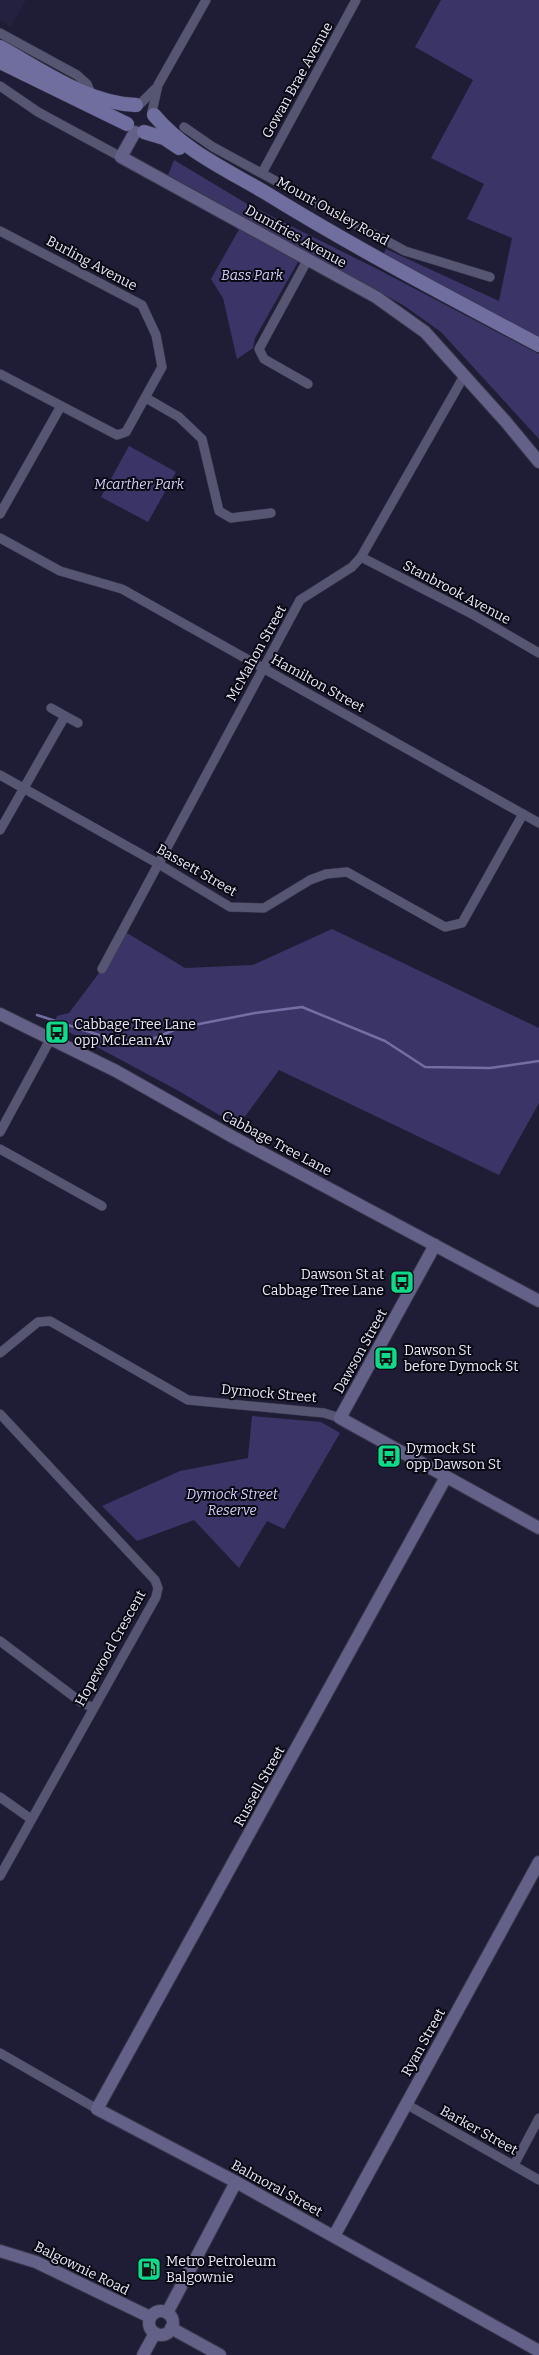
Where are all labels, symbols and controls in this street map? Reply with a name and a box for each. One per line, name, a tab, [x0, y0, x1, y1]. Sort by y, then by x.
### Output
street label: Gowan Brae Avenue	[258, 19, 336, 141]
street label: Mount Ousley Road	[274, 173, 392, 249]
street label: Dumfries Avenue	[242, 201, 350, 271]
street label: Burling Avenue	[43, 232, 140, 294]
park label: Bass Park	[221, 267, 283, 284]
park label: Mcarther Park	[94, 476, 184, 493]
street label: Stanbrook Avenue	[400, 557, 514, 628]
street label: McMahon Street	[223, 602, 290, 704]
street label: Hamilton Street	[268, 651, 367, 716]
street label: Bassett Street	[154, 841, 240, 900]
place label: Cabbage Tree Lane opp McLean Av	[74, 1016, 196, 1049]
bus stop icon: Cabbage Tree Lane opp McLean Av	[44, 1019, 70, 1045]
street label: Cabbage Tree Lane	[219, 1107, 335, 1180]
place label: Dawson St at Cabbage Tree Lane	[262, 1266, 384, 1299]
bus stop icon: Dawson St at Cabbage Tree Lane	[389, 1269, 415, 1295]
street label: Dawson Street	[330, 1306, 391, 1396]
place label: Dawson St before Dymock St	[404, 1342, 518, 1375]
bus stop icon: Dawson St before Dymock St	[373, 1345, 399, 1371]
street label: Dymock Street	[221, 1381, 317, 1406]
place label: Dymock St opp Dawson St	[406, 1440, 501, 1473]
bus stop icon: Dymock St opp Dawson St	[376, 1443, 402, 1469]
park label: Dymock Street Reserve	[186, 1486, 279, 1519]
street label: Hopewood Crescent	[71, 1587, 149, 1709]
street label: Russell Street	[230, 1743, 288, 1829]
street label: Ryan Street	[398, 2005, 449, 2079]
street label: Barker Street	[437, 2102, 520, 2159]
street label: Balmoral Street	[228, 2156, 325, 2220]
street label: Balgownie Road	[32, 2238, 132, 2299]
place label: Metro Petroleum Balgownie	[166, 2253, 277, 2286]
fuel station icon: Metro Petroleum Balgownie	[136, 2256, 162, 2282]

